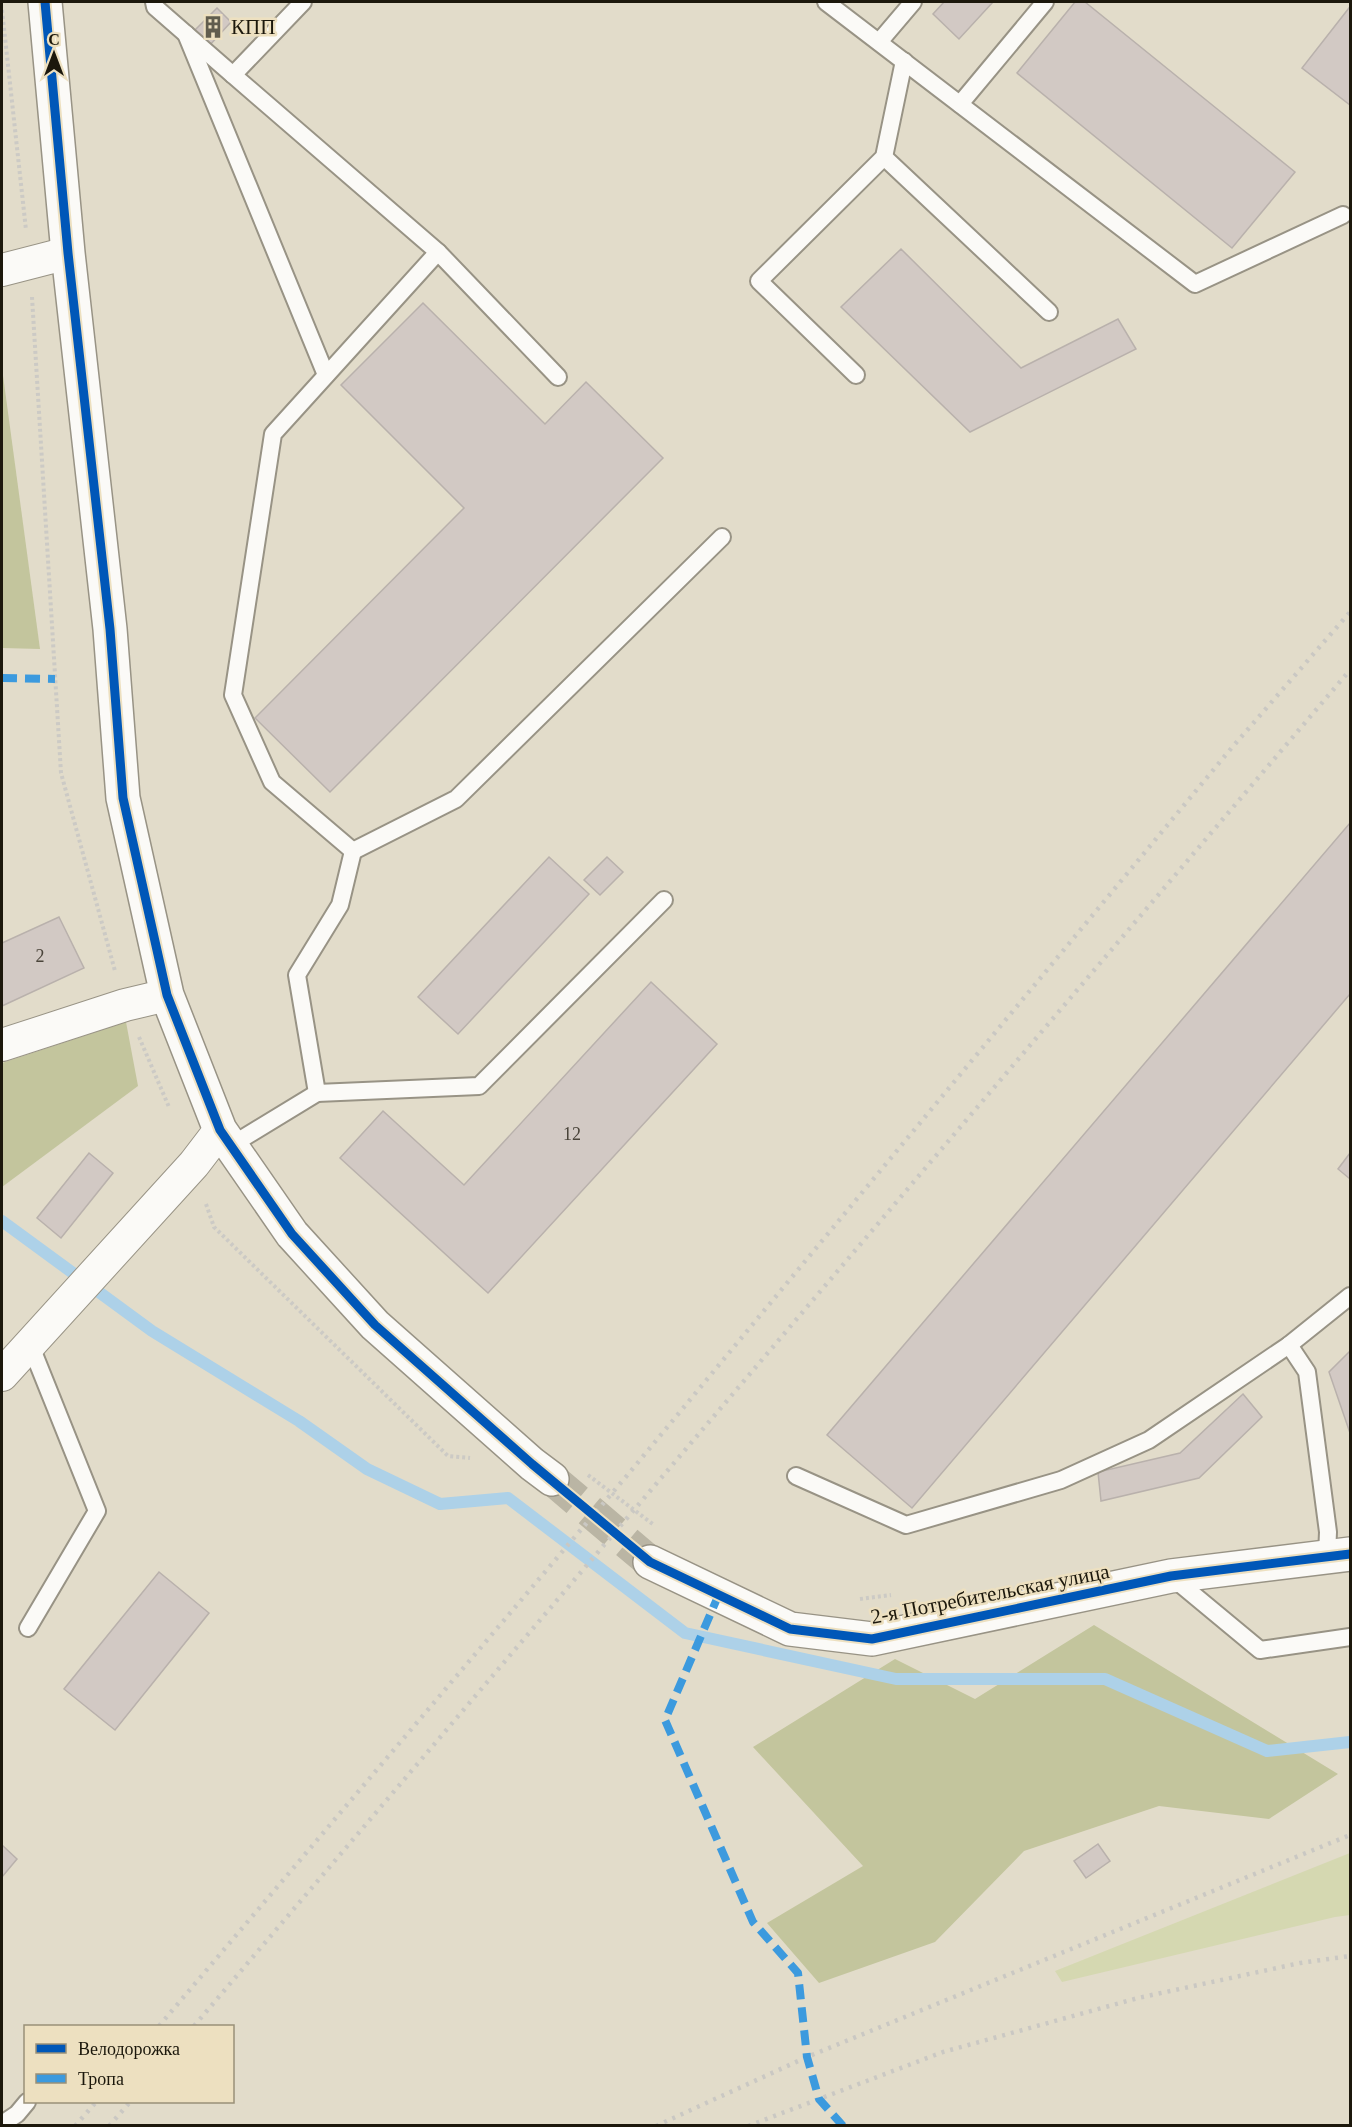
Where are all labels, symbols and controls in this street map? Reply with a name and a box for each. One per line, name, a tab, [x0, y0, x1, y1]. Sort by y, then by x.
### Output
building icon: КПП	[200, 14, 226, 40]
place label: КПП	[231, 15, 275, 39]
north arrow	[24, 24, 84, 84]
text: С	[48, 31, 60, 48]
house number: 2	[36, 946, 45, 966]
house number: 12	[563, 1124, 581, 1144]
street label: 2-я Потребительская улица	[869, 1559, 1112, 1629]
legend	[24, 2025, 234, 2103]
text: Велодорожка	[78, 2039, 180, 2059]
text: Тропа	[78, 2069, 124, 2089]

